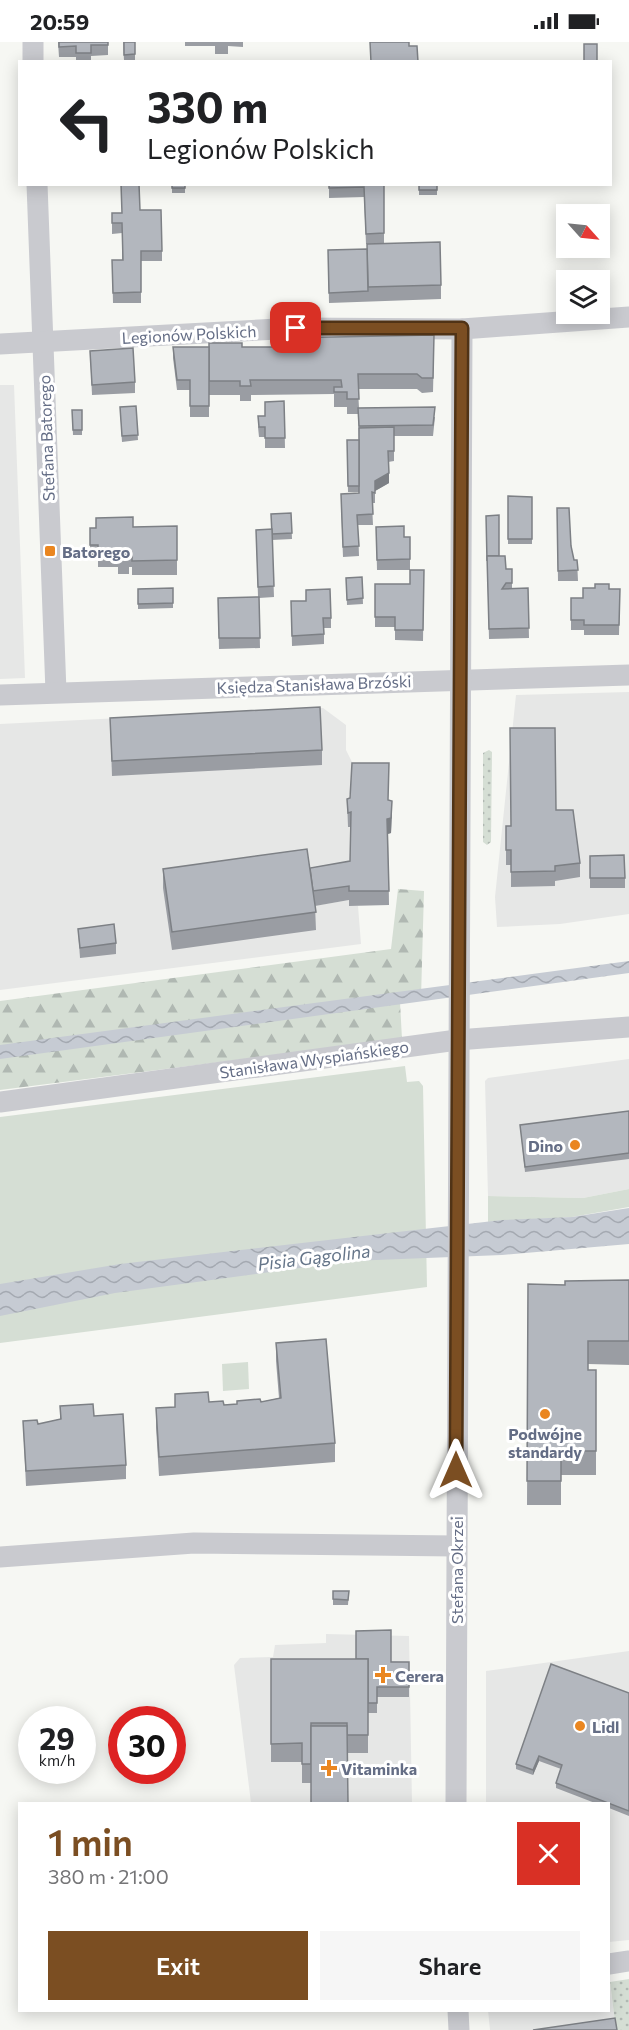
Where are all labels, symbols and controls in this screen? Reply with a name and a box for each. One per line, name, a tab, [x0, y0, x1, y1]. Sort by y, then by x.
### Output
text: 20:59	[30, 8, 89, 35]
text: 330 m	[147, 80, 268, 132]
icon: left	[48, 84, 126, 162]
text: Legionów Polskich	[147, 132, 374, 165]
north arrow	[556, 204, 610, 258]
map controls	[556, 204, 610, 324]
button: layers	[556, 270, 610, 324]
pin	[270, 302, 321, 353]
icon: arrive	[279, 311, 312, 344]
street label: Legionów Polskich	[121, 321, 257, 347]
street label: Stefana Batorego	[34, 374, 58, 502]
place label: Batorego	[62, 542, 131, 561]
marker: Batorego	[43, 544, 57, 558]
street label: Księdza Stanisława Brzóski	[216, 671, 412, 697]
street label: Stanisława Wyspiańskiego	[218, 1036, 410, 1082]
place label: Dino	[528, 1136, 563, 1155]
marker: Dino	[568, 1138, 582, 1152]
water label: Pisia Gągolina	[256, 1239, 372, 1275]
marker: Podwójne standardy	[538, 1407, 552, 1421]
place label: Podwójne standardy	[508, 1424, 582, 1461]
position arrow	[424, 1438, 488, 1502]
street label: Stefana Okrzei	[447, 1516, 466, 1624]
place label: Cerera	[395, 1666, 444, 1685]
marker: Cerera	[376, 1668, 390, 1682]
speed limit sign: 30	[108, 1706, 186, 1784]
place label: Lidl	[592, 1717, 619, 1736]
text: 29	[39, 1719, 75, 1756]
marker: Lidl	[573, 1719, 587, 1733]
text: km/h	[39, 1751, 75, 1769]
place label: Vitaminka	[341, 1759, 417, 1778]
marker: Vitaminka	[322, 1761, 336, 1775]
text: 1 min	[48, 1819, 133, 1863]
button: close	[517, 1822, 580, 1885]
text: 380 m · 21:00	[48, 1864, 169, 1888]
button: Exit	[48, 1931, 308, 2000]
button: Share	[320, 1931, 580, 2000]

